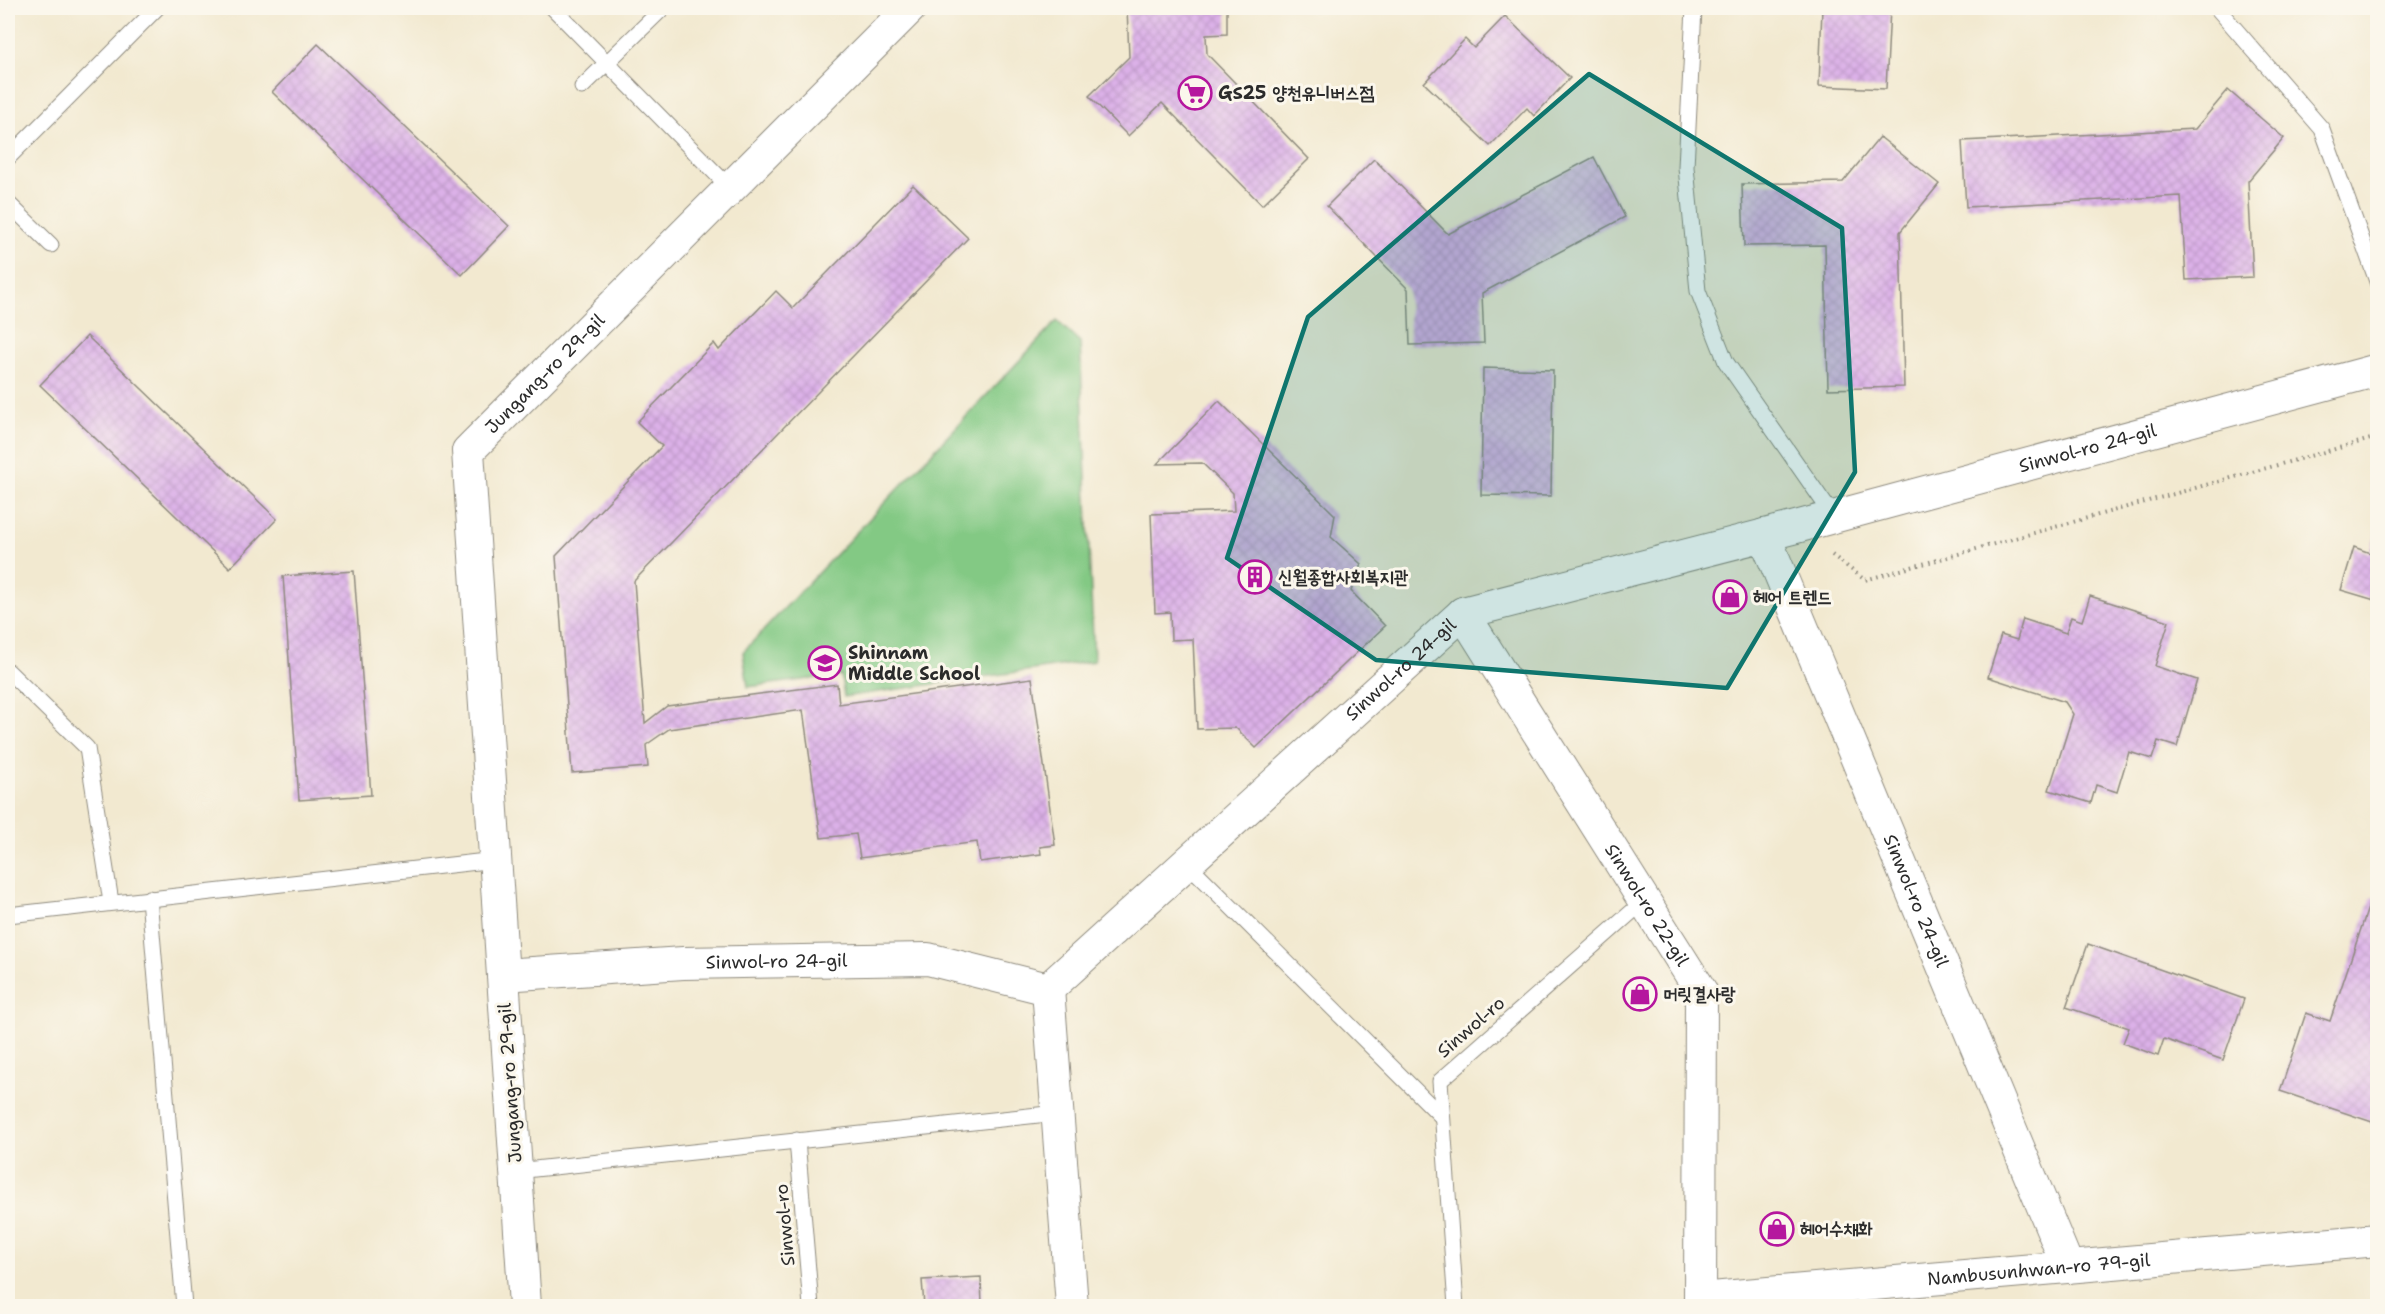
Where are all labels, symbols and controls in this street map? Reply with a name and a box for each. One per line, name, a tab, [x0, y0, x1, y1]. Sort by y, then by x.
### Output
supermarket icon: GS25 양천유니버스점	[1177, 75, 1213, 111]
place label: GS25 양천유니버스점	[1218, 81, 1374, 105]
street label: Jungang-ro 29-gil	[480, 308, 611, 439]
street label: Sinwol-ro 24-gil	[2016, 418, 2160, 478]
building icon: 신월종합사회복지관	[1237, 559, 1273, 595]
place label: 신월종합사회복지관	[1278, 565, 1409, 589]
shop icon: 헤어 트렌드	[1712, 579, 1748, 615]
place label: 헤어 트렌드	[1753, 585, 1832, 609]
street label: Sinwol-ro 24-gil	[1340, 613, 1462, 726]
place label: Shinnam Middle School	[848, 641, 980, 686]
school or university icon: Shinnam Middle School	[807, 645, 843, 681]
street label: Sinwol-ro 24-gil	[1878, 831, 1954, 971]
street label: Sinwol-ro 22-gil	[1599, 839, 1695, 971]
street label: Sinwol-ro 24-gil	[706, 948, 848, 975]
shop icon: 머릿결사랑	[1622, 976, 1658, 1012]
place label: 머릿결사랑	[1663, 982, 1736, 1006]
street label: Sinwol-ro	[1432, 991, 1510, 1063]
street label: Jungang-ro 29-gil	[492, 1002, 528, 1164]
street label: Sinwol-ro	[769, 1183, 801, 1267]
shop icon: 헤어수채화	[1759, 1211, 1795, 1247]
place label: 헤어수채화	[1800, 1217, 1873, 1241]
street label: Nambusunhwan-ro 79-gil	[1926, 1248, 2152, 1291]

